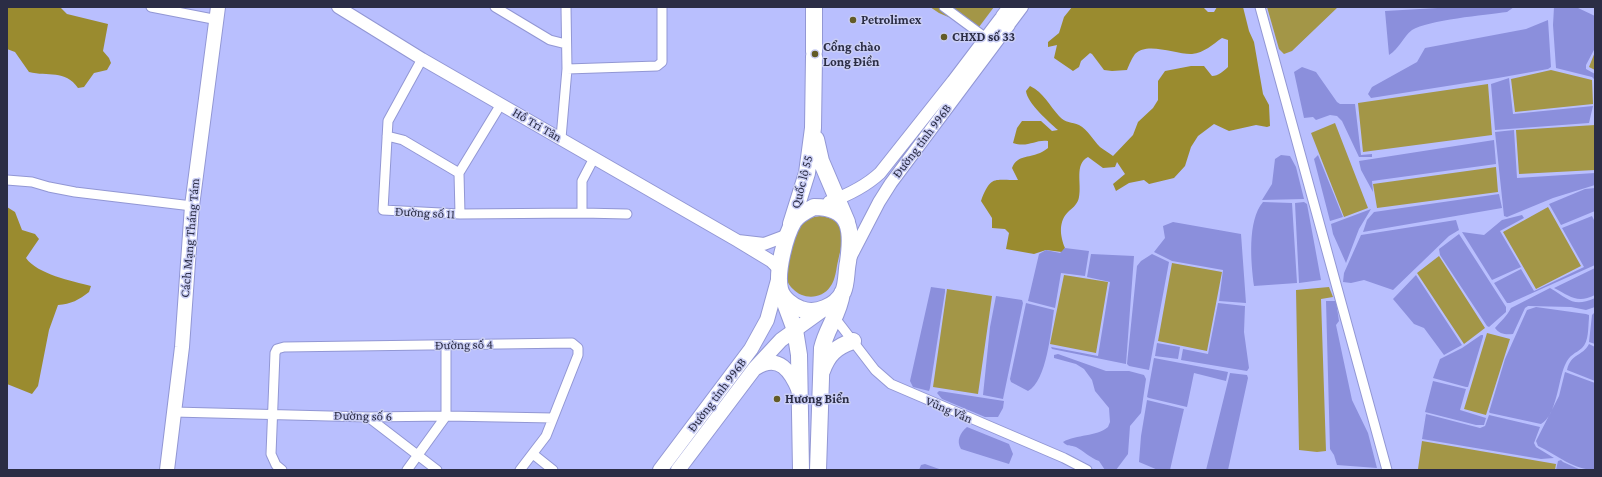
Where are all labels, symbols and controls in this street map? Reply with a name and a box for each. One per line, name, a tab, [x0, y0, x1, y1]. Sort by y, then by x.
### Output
place label: Petrolimex	[861, 12, 921, 28]
marker: Petrolimex	[848, 15, 858, 25]
place label: CHXD số 33	[952, 29, 1015, 45]
marker: CHXD số 33	[939, 32, 949, 42]
place label: Cổng chào Long Điền	[823, 39, 880, 70]
marker: Cổng chào Long Điền	[810, 49, 820, 59]
street label: Đường tỉnh 996B	[889, 101, 955, 181]
street label: Hồ Tri Tân	[509, 105, 565, 145]
street label: Quốc lộ 55	[788, 154, 816, 210]
street label: Cách Mạng Tháng Tám	[177, 178, 203, 298]
street label: Đường số 11	[394, 204, 456, 222]
street label: Đường số 4	[435, 337, 493, 353]
street label: Đường tỉnh 996B	[684, 355, 750, 435]
place label: Hương Biển	[785, 391, 850, 407]
street label: Vũng Vằn	[923, 393, 975, 427]
marker: Hương Biển	[772, 394, 782, 404]
street label: Đường số 6	[334, 408, 392, 424]

